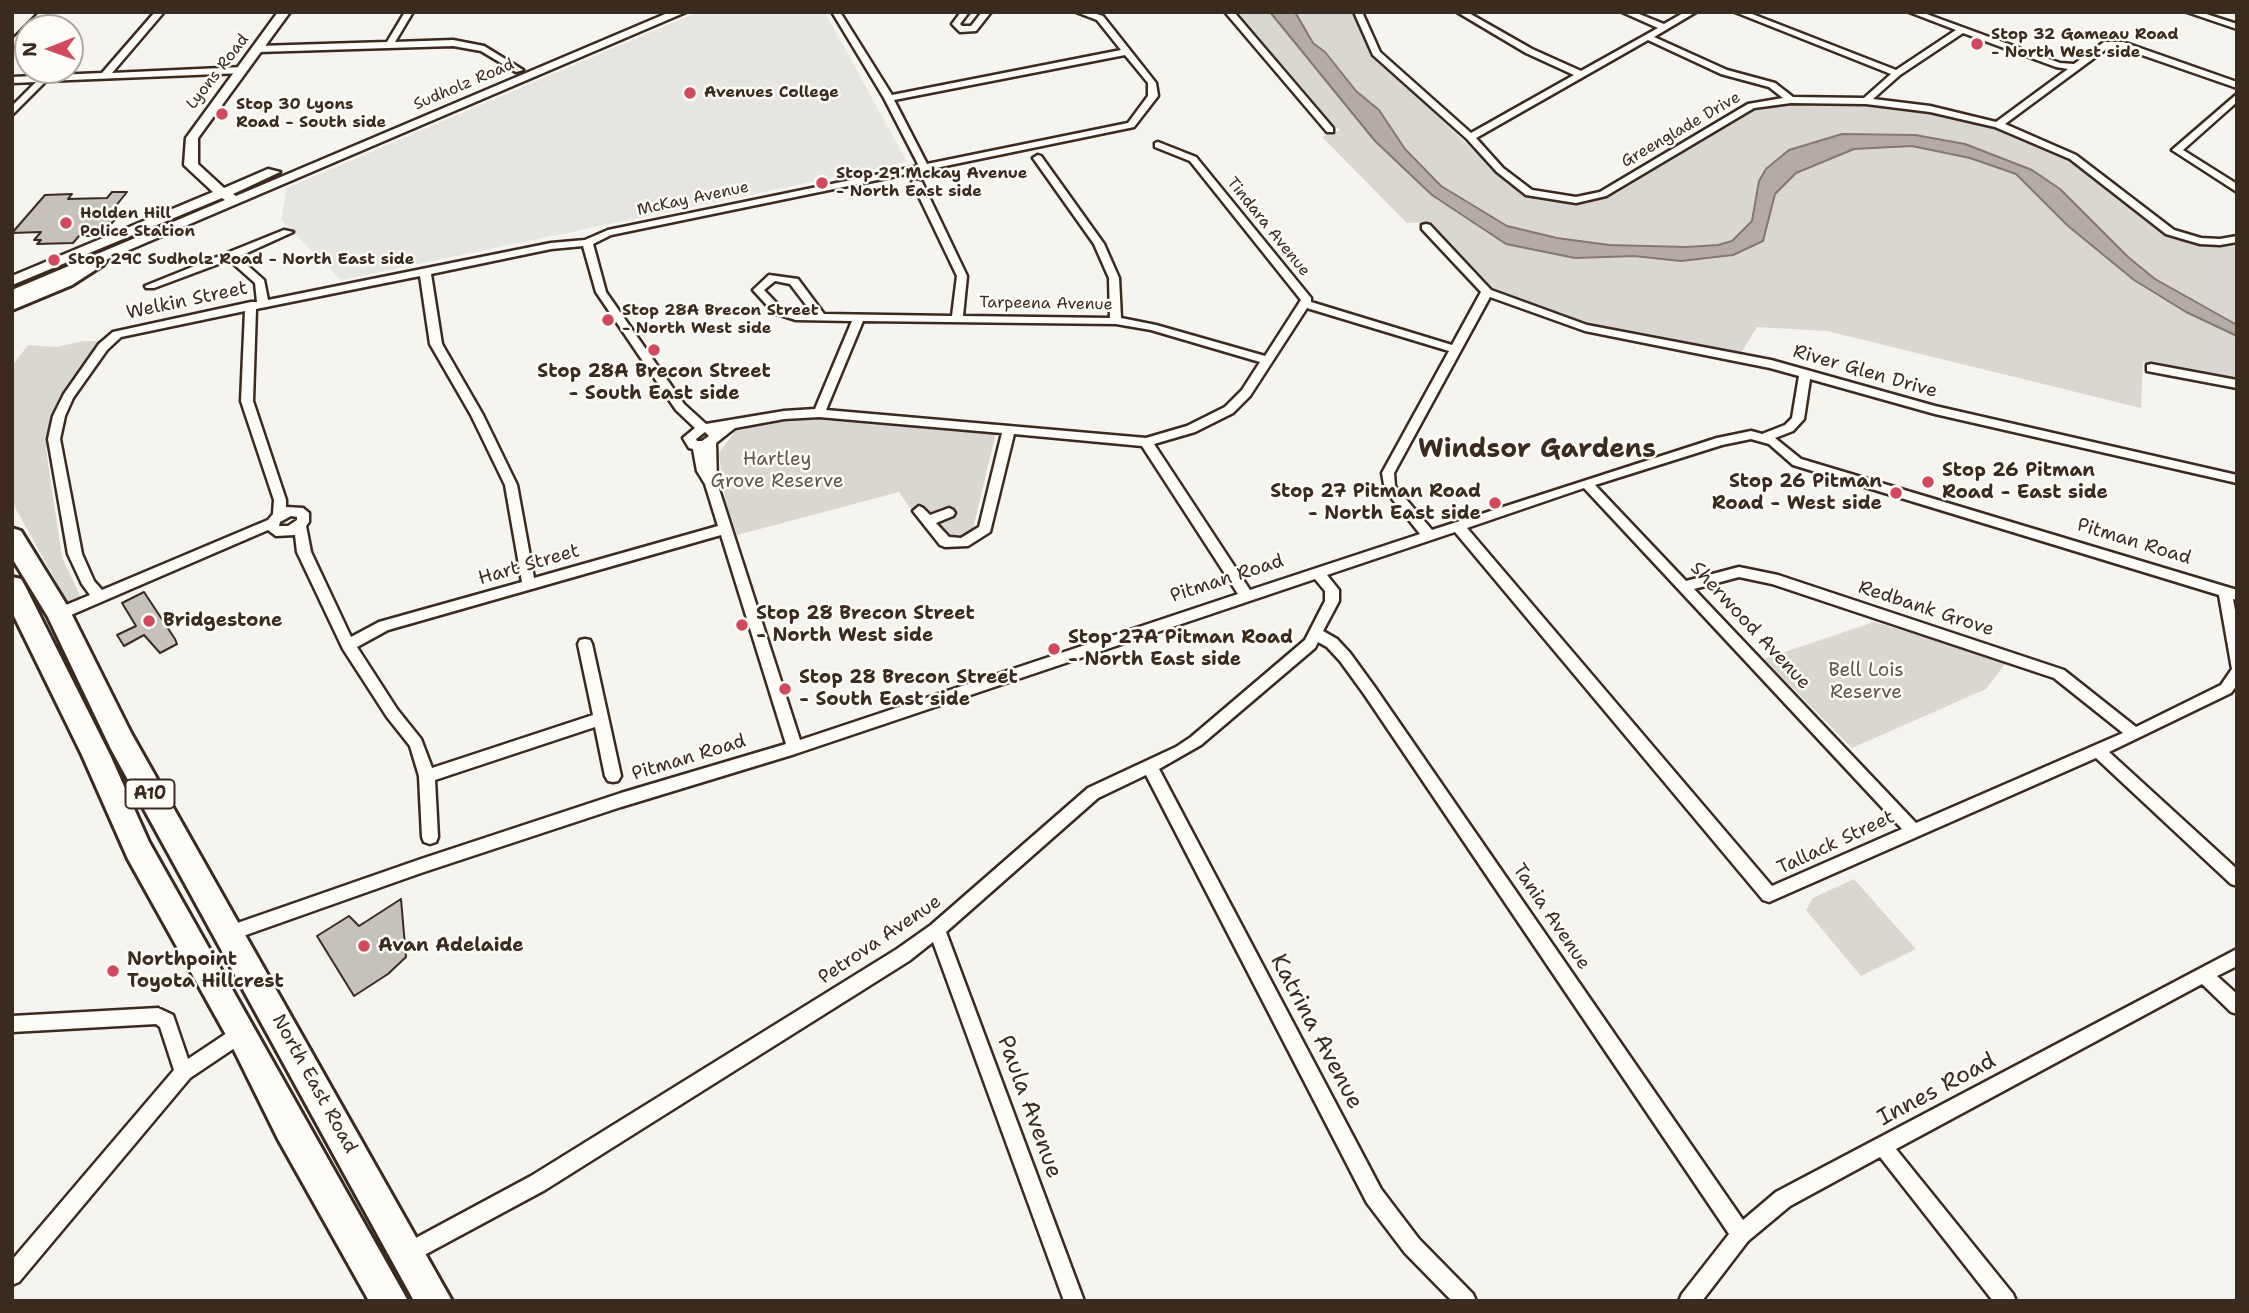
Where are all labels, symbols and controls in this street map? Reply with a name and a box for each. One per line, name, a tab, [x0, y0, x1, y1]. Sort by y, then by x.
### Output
north arrow	[14, 14, 84, 84]
place label: Stop 32 Gameau Road - North West side	[1991, 25, 2179, 63]
street label: Lyons Road	[183, 31, 253, 113]
marker: Stop 32 Gameau Road - North West side	[1969, 36, 1985, 52]
text: N	[17, 42, 42, 57]
street label: Sudholz Road	[411, 55, 517, 115]
place label: Avenues College	[704, 83, 839, 103]
marker: Avenues College	[682, 85, 698, 101]
street label: Greenglade Drive	[1618, 88, 1744, 172]
place label: Stop 30 Lyons Road - South side	[236, 95, 386, 133]
marker: Stop 30 Lyons Road - South side	[214, 106, 230, 122]
place label: Stop 29 Mckay Avenue - North East side	[836, 164, 1027, 202]
street label: Tindara Avenue	[1222, 174, 1314, 280]
marker: Stop 29 Mckay Avenue - North East side	[814, 175, 830, 191]
street label: McKay Avenue	[635, 178, 751, 220]
place label: Holden Hill Police Station	[80, 204, 195, 242]
marker: Holden Hill Police Station	[58, 215, 74, 231]
place label: Stop 29C Sudholz Road - North East side	[68, 250, 414, 270]
marker: Stop 29C Sudholz Road - North East side	[46, 252, 62, 268]
street label: Welkin Street	[124, 277, 250, 325]
street label: Tarpeena Avenue	[979, 293, 1113, 315]
place label: Stop 28A Brecon Street - North West side	[622, 301, 819, 339]
marker: Stop 28A Brecon Street - North West side	[600, 312, 616, 328]
street label: River Glen Drive	[1790, 340, 1940, 404]
marker: Stop 28A Brecon Street - South East side	[646, 342, 662, 358]
place label: Stop 28A Brecon Street - South East side	[537, 361, 771, 405]
district label: Windsor Gardens	[1418, 434, 1656, 466]
park label: Hartley Grove Reserve	[711, 449, 843, 493]
place label: Stop 26 Pitman Road - East side	[1942, 460, 2108, 504]
place label: Stop 26 Pitman Road - West side	[1712, 471, 1882, 515]
marker: Stop 26 Pitman Road - East side	[1920, 474, 1936, 490]
place label: Stop 27 Pitman Road - North East side	[1270, 481, 1481, 525]
marker: Stop 26 Pitman Road - West side	[1888, 485, 1904, 501]
marker: Stop 27 Pitman Road - North East side	[1487, 495, 1503, 511]
street label: Pitman Road	[2074, 514, 2194, 570]
street label: Hart Street	[476, 540, 582, 590]
street label: Pitman Road	[1167, 550, 1287, 608]
street label: Sherwood Avenue	[1685, 557, 1815, 695]
street label: Redbank Grove	[1855, 576, 1997, 642]
place label: Stop 28 Brecon Street - North West side	[756, 603, 975, 647]
place label: Bridgestone	[163, 610, 282, 632]
marker: Bridgestone	[141, 613, 157, 629]
marker: Stop 28 Brecon Street - North West side	[734, 617, 750, 633]
place label: Stop 27A Pitman Road - North East side	[1068, 627, 1293, 671]
marker: Stop 27A Pitman Road - North East side	[1046, 641, 1062, 657]
park label: Bell Lois Reserve	[1828, 660, 1904, 704]
place label: Stop 28 Brecon Street - South East side	[799, 667, 1018, 711]
marker: Stop 28 Brecon Street - South East side	[777, 681, 793, 697]
street label: Pitman Road	[629, 730, 749, 786]
road number: A10	[125, 780, 174, 808]
street label: Tallack Street	[1774, 806, 1898, 880]
street label: Tania Avenue	[1507, 860, 1595, 974]
street label: Petrova Avenue	[814, 891, 946, 989]
place label: Avan Adelaide	[378, 935, 524, 957]
marker: Avan Adelaide	[356, 938, 372, 954]
place label: Northpoint Toyota Hillcrest	[127, 949, 284, 993]
street label: Katrina Avenue	[1264, 950, 1368, 1114]
marker: Northpoint Toyota Hillcrest	[105, 963, 121, 979]
street label: North East Road	[266, 1011, 362, 1157]
street label: Paula Avenue	[990, 1032, 1068, 1182]
street label: Innes Road	[1873, 1047, 2001, 1133]

